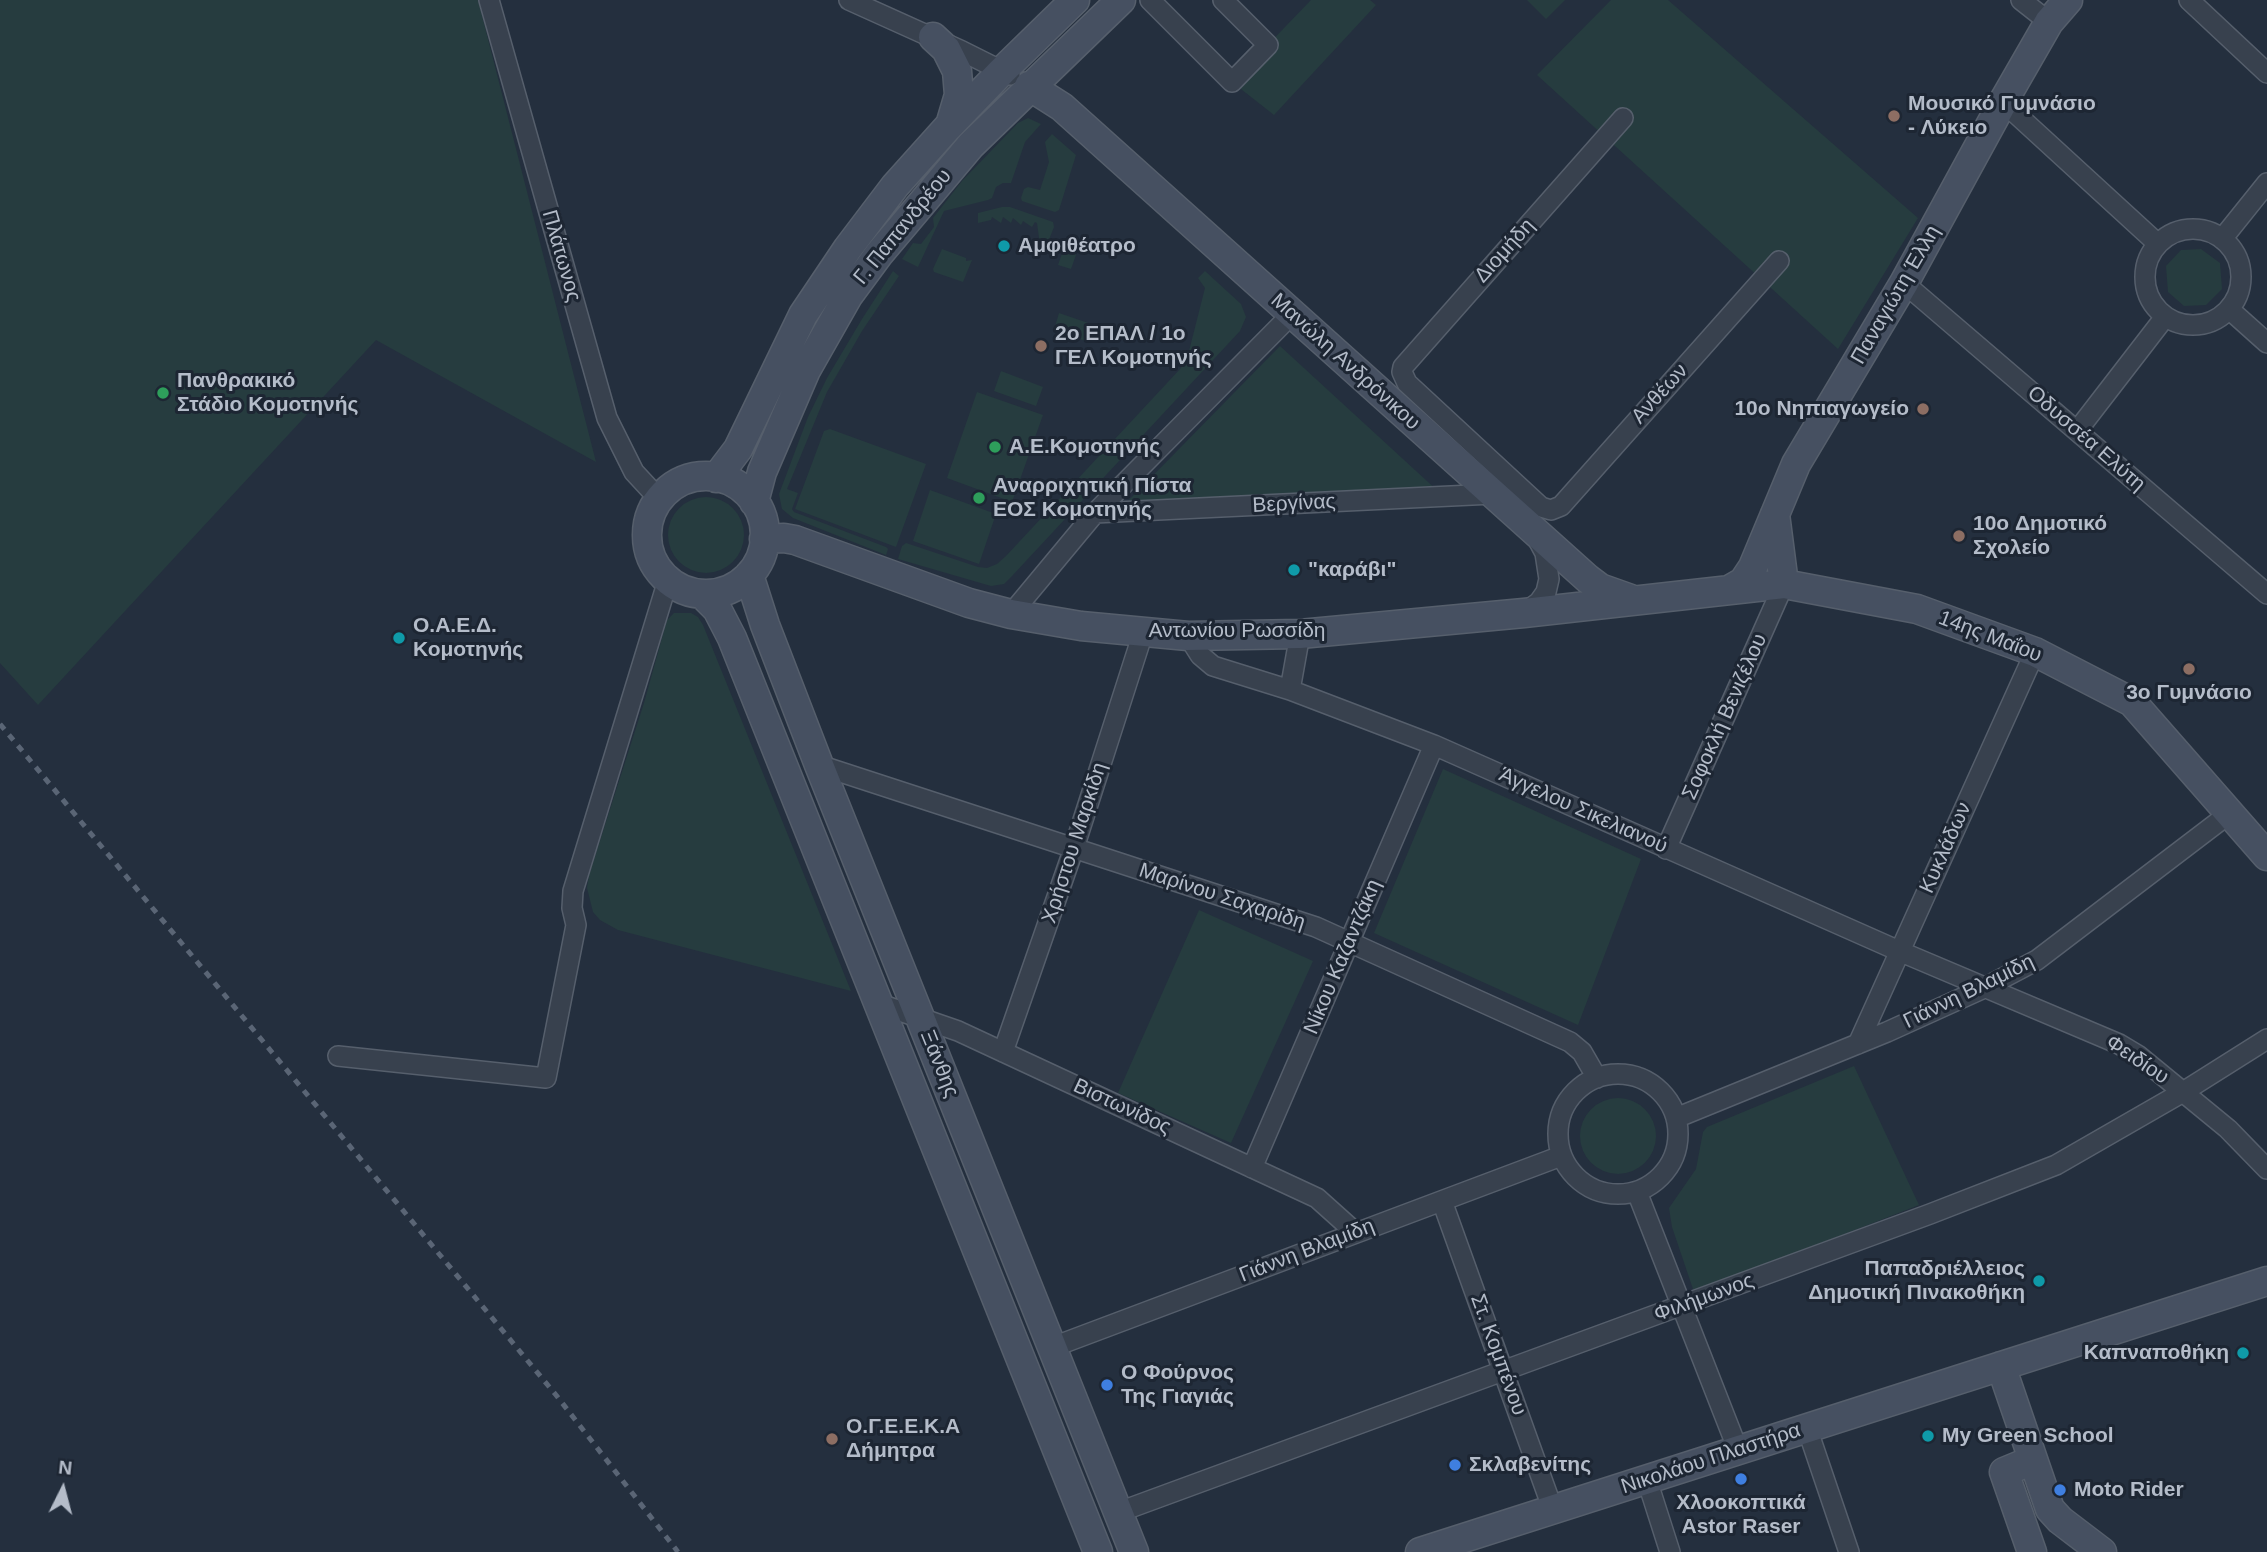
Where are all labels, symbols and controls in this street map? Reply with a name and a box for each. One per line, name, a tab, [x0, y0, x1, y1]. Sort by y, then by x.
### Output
place label: Μουσικό Γυμνάσιο - Λύκειο	[1908, 91, 2096, 141]
marker: Μουσικό Γυμνάσιο - Λύκειο	[1886, 108, 1902, 124]
street label: Γ. Παπανδρέου	[849, 164, 957, 290]
street label: Πλάτωνος	[536, 207, 586, 305]
street label: Διομήδη	[1470, 214, 1540, 288]
street label: Παναγιώτη Έλλη	[1846, 221, 1946, 369]
place label: Αμφιθέατρο	[1018, 233, 1136, 259]
marker: Αμφιθέατρο	[996, 238, 1012, 254]
street label: Μανώλη Ανδρόνικου	[1265, 288, 1425, 436]
place label: 2ο ΕΠΑΛ / 1ο ΓΕΛ Κομοτηνής	[1055, 321, 1212, 371]
marker: 2ο ΕΠΑΛ / 1ο ΓΕΛ Κομοτηνής	[1033, 338, 1049, 354]
street label: Ανθέων	[1627, 359, 1693, 429]
place label: Πανθρακικό Στάδιο Κομοτηνής	[177, 368, 358, 418]
street label: Οδυσσέα Ελύτη	[2022, 381, 2150, 497]
marker: Πανθρακικό Στάδιο Κομοτηνής	[155, 385, 171, 401]
place label: 10ο Νηπιαγωγείο	[1734, 396, 1909, 422]
marker: 10ο Νηπιαγωγείο	[1915, 401, 1931, 417]
place label: Α.Ε.Κομοτηνής	[1009, 434, 1160, 460]
marker: Α.Ε.Κομοτηνής	[987, 439, 1003, 455]
place label: Αναρριχητική Πίστα ΕΟΣ Κομοτηνής	[993, 473, 1191, 523]
street label: Βεργίνας	[1252, 489, 1336, 519]
marker: Αναρριχητική Πίστα ΕΟΣ Κομοτηνής	[971, 490, 987, 506]
place label: 10ο Δημοτικό Σχολείο	[1973, 511, 2107, 561]
marker: 10ο Δημοτικό Σχολείο	[1951, 528, 1967, 544]
place label: "καράβι"	[1308, 557, 1396, 583]
marker: "καράβι"	[1286, 562, 1302, 578]
street label: 14ης Μαΐου	[1935, 606, 2045, 668]
place label: Ο.Α.Ε.Δ. Κομοτηνής	[413, 613, 523, 663]
street label: Αντωνίου Ρωσσίδη	[1148, 618, 1326, 644]
marker: Ο.Α.Ε.Δ. Κομοτηνής	[391, 630, 407, 646]
street label: Σοφοκλή Βενιζέλου	[1677, 630, 1773, 804]
marker: 3ο Γυμνάσιο	[2181, 661, 2197, 677]
place label: 3ο Γυμνάσιο	[2126, 680, 2252, 706]
street label: Χρήστου Μαρκίδη	[1037, 759, 1113, 927]
street label: Άγγελου Σικελιανού	[1495, 763, 1671, 859]
street label: Κυκλάδων	[1915, 799, 1977, 897]
street label: Μαρίνου Σαχαρίδη	[1136, 858, 1308, 936]
street label: Νίκου Καζαντζάκη	[1299, 876, 1387, 1038]
street label: Γιάννη Βλαμίδη	[1899, 949, 2039, 1035]
street label: Ξάνθης	[914, 1027, 964, 1101]
street label: Φειδίου	[2101, 1030, 2173, 1090]
street label: Βιστωνίδος	[1069, 1073, 1175, 1141]
street label: Γιάννη Βλαμίδη	[1236, 1214, 1378, 1288]
place label: Παπαδριέλλειος Δημοτική Πινακοθήκη	[1808, 1256, 2025, 1306]
street label: Φιλήμωνος	[1651, 1268, 1757, 1328]
marker: Παπαδριέλλειος Δημοτική Πινακοθήκη	[2031, 1273, 2047, 1289]
street label: Στ. Κομπένου	[1464, 1291, 1532, 1419]
place label: Καπναποθήκη	[2084, 1340, 2229, 1366]
marker: Καπναποθήκη	[2235, 1345, 2251, 1361]
place label: Ο Φούρνος Της Γιαγιάς	[1121, 1360, 1234, 1410]
marker: Ο Φούρνος Της Γιαγιάς	[1099, 1377, 1115, 1393]
place label: Ο.Γ.Ε.Ε.Κ.Α Δήμητρα	[846, 1414, 960, 1464]
street label: Νικολάου Πλαστήρα	[1618, 1418, 1804, 1500]
place label: My Green School	[1942, 1423, 2114, 1449]
marker: My Green School	[1920, 1428, 1936, 1444]
marker: Ο.Γ.Ε.Ε.Κ.Α Δήμητρα	[824, 1431, 840, 1447]
place label: Σκλαβενίτης	[1469, 1452, 1591, 1478]
north arrow	[28, 1454, 98, 1524]
text: N	[57, 1456, 73, 1479]
marker: Σκλαβενίτης	[1447, 1457, 1463, 1473]
marker: Χλοοκοπτικά Astor Raser	[1733, 1471, 1749, 1487]
place label: Moto Rider	[2074, 1477, 2184, 1503]
marker: Moto Rider	[2052, 1482, 2068, 1498]
place label: Χλοοκοπτικά Astor Raser	[1676, 1490, 1806, 1540]

